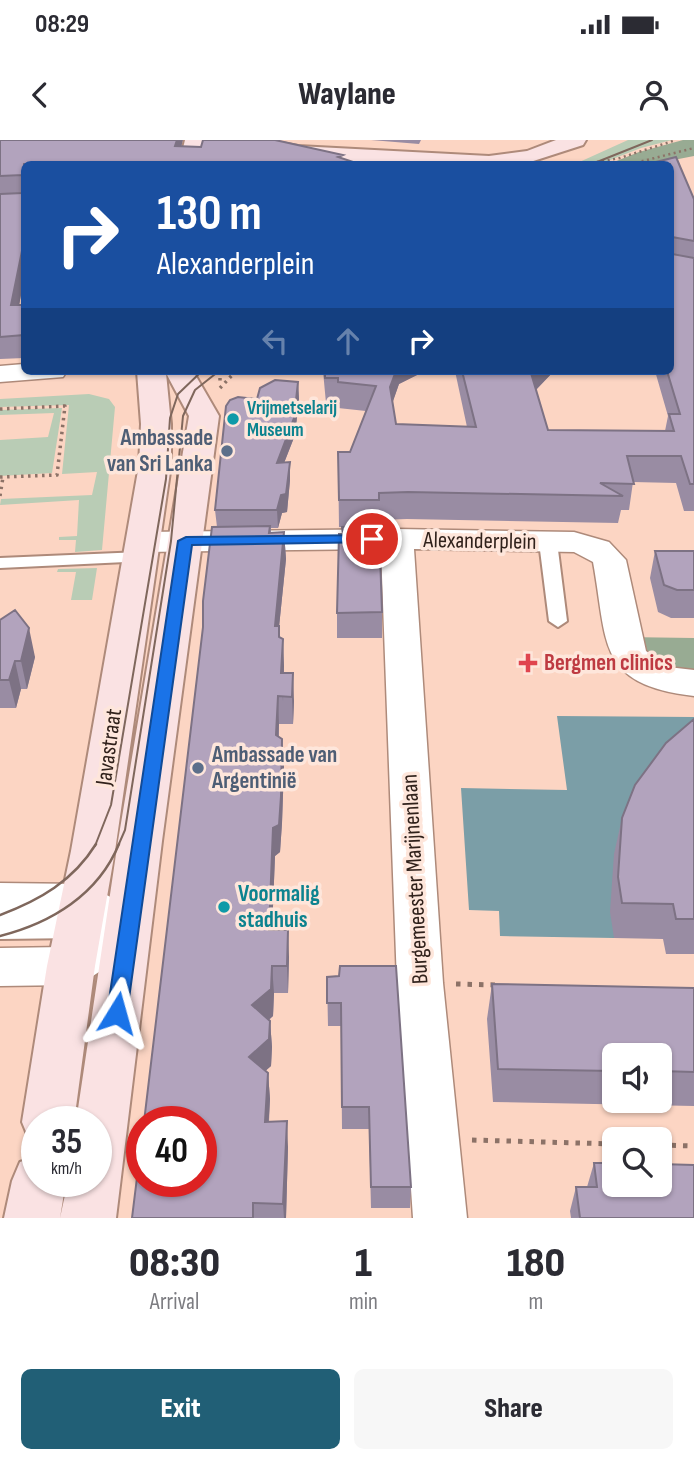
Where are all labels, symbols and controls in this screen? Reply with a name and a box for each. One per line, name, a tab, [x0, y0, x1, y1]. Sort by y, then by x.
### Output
text: 08:29	[35, 9, 89, 40]
text: Waylane	[298, 75, 396, 114]
icon: back	[21, 76, 59, 114]
icon: person	[635, 76, 673, 114]
text: 130 m	[157, 185, 262, 244]
icon: right	[42, 189, 133, 280]
text: Alexanderplein	[157, 245, 314, 284]
icon: left	[256, 322, 294, 360]
icon: ahead	[329, 322, 367, 360]
icon: right	[402, 322, 440, 360]
place label: Vrijmetselarij Museum	[247, 397, 337, 442]
marker: Vrijmetselarij Museum	[225, 411, 241, 427]
place label: Ambassade van Sri Lanka	[107, 424, 213, 478]
marker: Ambassade van Sri Lanka	[219, 443, 235, 459]
pin	[342, 509, 402, 569]
icon: arrive	[353, 520, 391, 558]
street label: Alexanderplein	[422, 526, 537, 556]
place label: Bergmen clinics	[544, 649, 673, 677]
marker: Bergmen clinics	[518, 653, 538, 673]
street label: Javastraat	[90, 707, 128, 788]
place label: Ambassade van Argentinië	[211, 741, 337, 795]
marker: Ambassade van Argentinië	[190, 760, 206, 776]
street label: Burgemeester Marijnenlaan	[396, 773, 434, 985]
place label: Voormalig stadhuis	[238, 880, 320, 934]
marker: Voormalig stadhuis	[216, 899, 232, 915]
position arrow	[80, 976, 154, 1050]
map controls	[602, 1043, 672, 1197]
button: sound	[602, 1043, 672, 1113]
speed limit sign: 40	[126, 1106, 217, 1197]
text: 35	[51, 1121, 82, 1164]
button: search	[602, 1127, 672, 1197]
text: km/h	[51, 1158, 82, 1179]
text: 08:30	[129, 1238, 220, 1289]
text: 1	[355, 1238, 372, 1289]
text: 180	[507, 1238, 565, 1289]
text: Arrival	[150, 1288, 199, 1316]
text: min	[349, 1288, 378, 1316]
text: m	[529, 1288, 543, 1316]
button: Exit	[21, 1369, 340, 1449]
button: Share	[354, 1369, 673, 1449]

